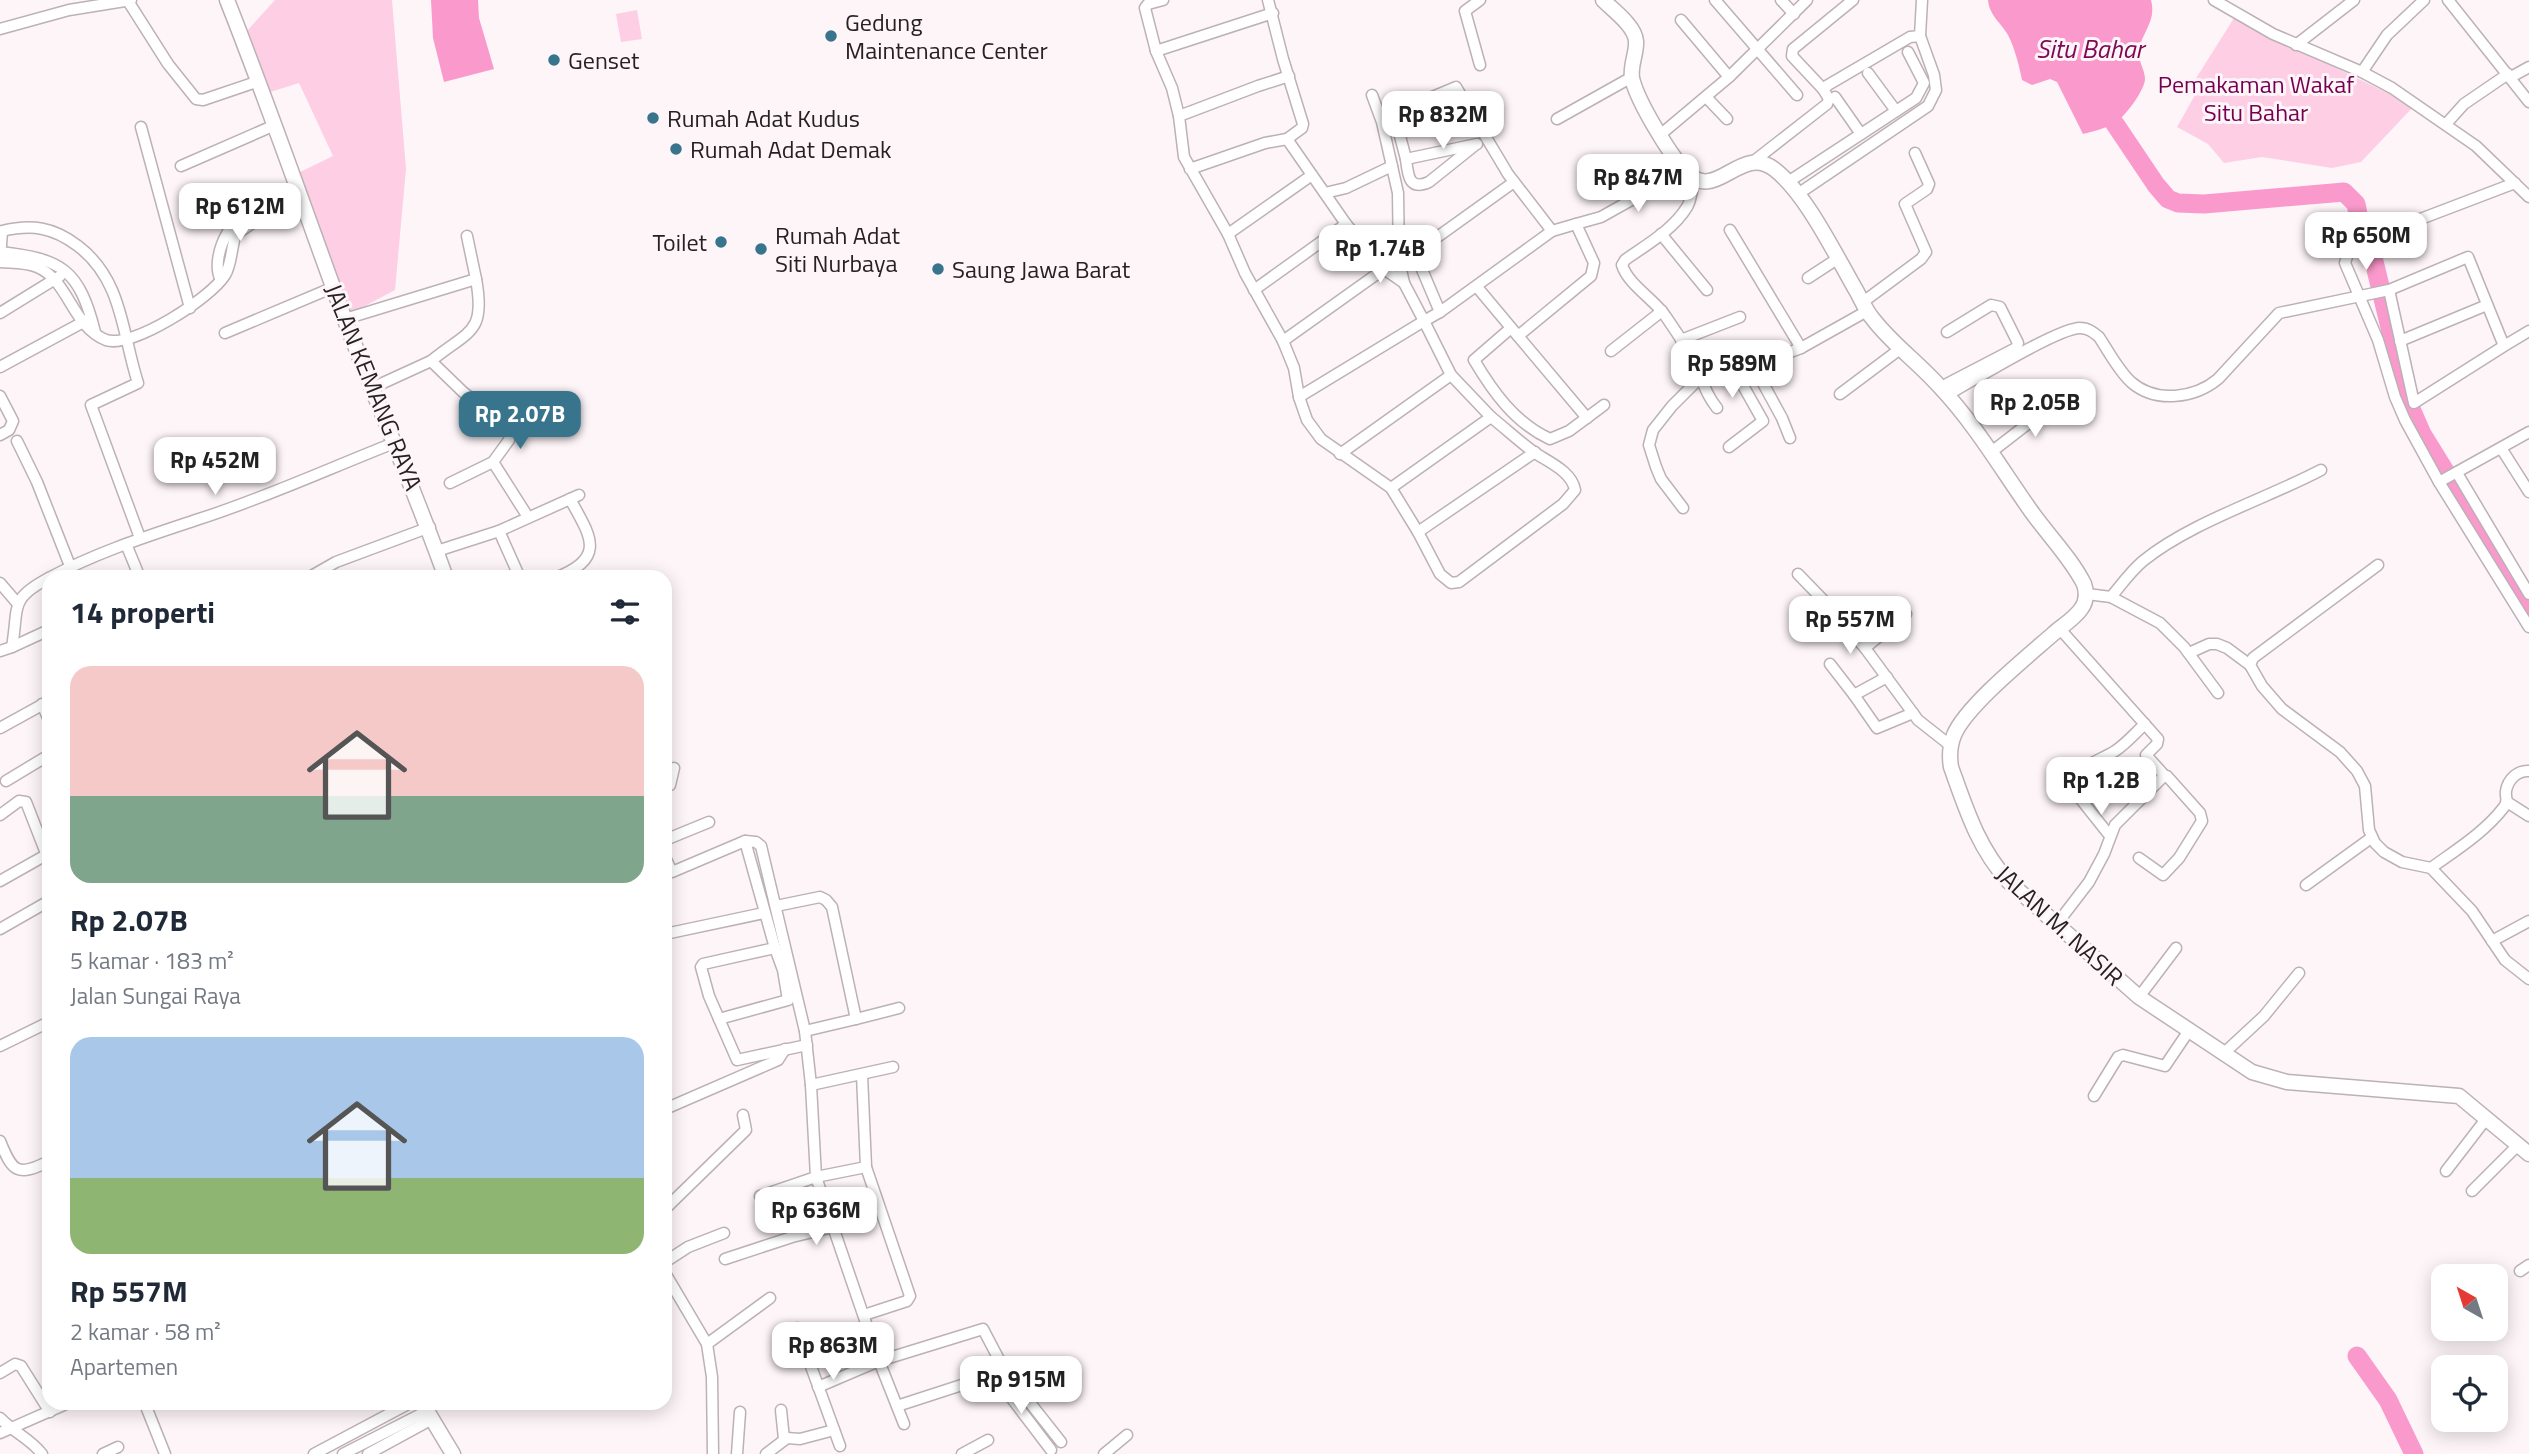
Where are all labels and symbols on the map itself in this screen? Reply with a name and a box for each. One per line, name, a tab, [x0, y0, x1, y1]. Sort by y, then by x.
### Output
place label: Gedung Maintenance Center	[845, 4, 1048, 68]
marker: Gedung Maintenance Center	[823, 28, 839, 44]
water label: Situ Bahar	[2036, 29, 2147, 68]
place label: Genset	[568, 42, 640, 78]
marker: Genset	[546, 52, 562, 68]
park label: Pemakaman Wakaf Situ Bahar	[2158, 66, 2354, 130]
pin: Rp 832M	[1378, 92, 1508, 151]
place label: Rumah Adat Kudus	[667, 100, 860, 136]
marker: Rumah Adat Kudus	[645, 110, 661, 126]
place label: Rumah Adat Demak	[690, 131, 892, 167]
marker: Rumah Adat Demak	[668, 141, 684, 157]
pin: Rp 847M	[1573, 154, 1703, 214]
pin: Rp 612M	[175, 184, 305, 243]
pin: Rp 650M	[2301, 212, 2431, 272]
place label: Rumah Adat Siti Nurbaya	[775, 217, 901, 281]
place label: Toilet	[653, 224, 708, 260]
pin: Rp 1.74B	[1308, 226, 1452, 285]
marker: Toilet	[713, 234, 729, 250]
marker: Rumah Adat Siti Nurbaya	[753, 241, 769, 257]
place label: Saung Jawa Barat	[952, 251, 1131, 287]
marker: Saung Jawa Barat	[930, 261, 946, 277]
street label: JALAN KEMANG RAYA	[316, 278, 432, 496]
pin: Rp 589M	[1667, 340, 1797, 400]
pin: Rp 2.05B	[1963, 380, 2107, 439]
pin: Rp 2.07B	[448, 392, 592, 451]
pin: Rp 452M	[150, 438, 280, 497]
pin: Rp 557M	[1785, 596, 1915, 656]
pin: Rp 1.2B	[2036, 758, 2166, 817]
street label: JALAN M. NASIR	[1988, 856, 2132, 994]
pin: Rp 636M	[751, 1188, 881, 1247]
north arrow	[2431, 1264, 2508, 1340]
pin: Rp 863M	[768, 1322, 898, 1382]
pin: Rp 915M	[956, 1356, 1086, 1416]

